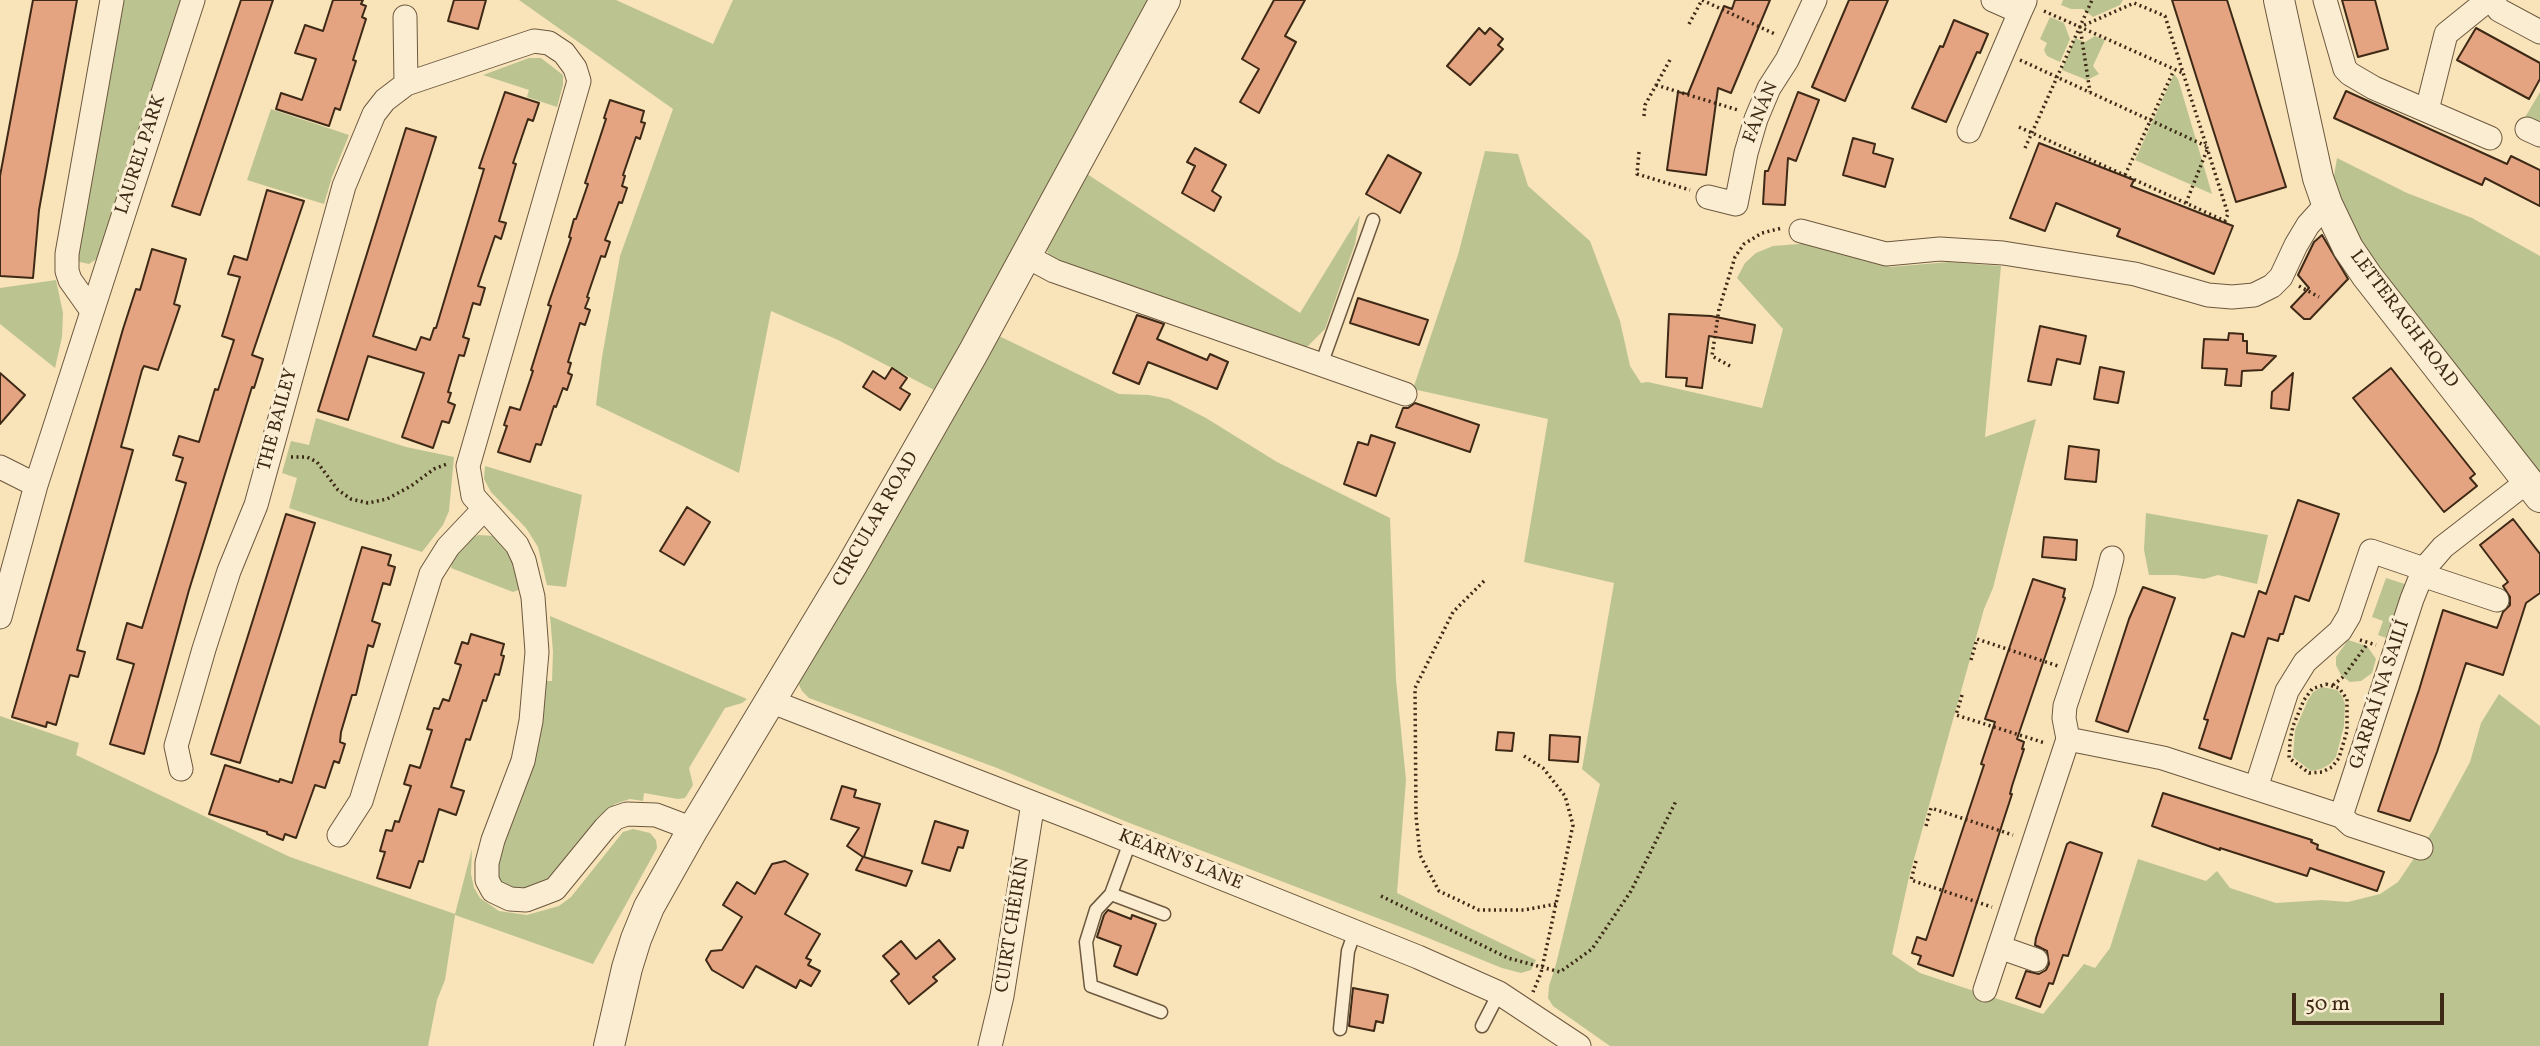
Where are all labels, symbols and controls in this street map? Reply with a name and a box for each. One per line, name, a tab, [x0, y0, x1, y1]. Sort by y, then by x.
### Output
street label: FÁNÁN	[1739, 79, 1785, 147]
street label: LAUREL PARK	[112, 92, 172, 218]
street label: LETTERAGH ROAD	[2344, 247, 2462, 393]
street label: THE BAILEY	[254, 366, 304, 474]
street label: CIRCULAR ROAD	[829, 449, 925, 591]
street label: GARRAÍ NA SAILÍ	[2346, 618, 2416, 772]
street label: KEARN'S LANE	[1114, 826, 1246, 896]
street label: CUIRT CHÉIRÍN	[992, 855, 1036, 995]
scale bar	[2295, 979, 2447, 1023]
text: 50 m	[2305, 990, 2350, 1019]

